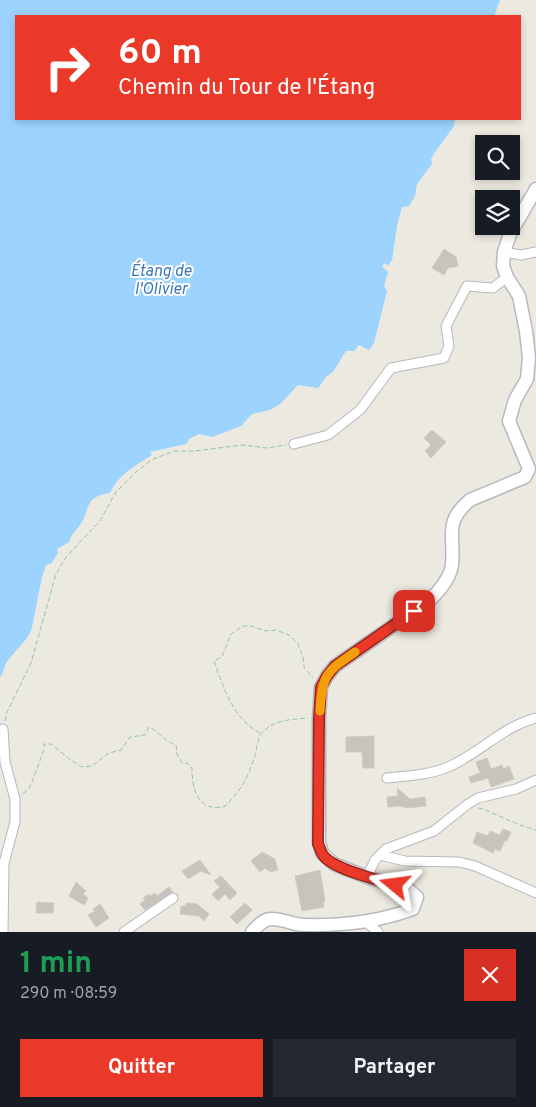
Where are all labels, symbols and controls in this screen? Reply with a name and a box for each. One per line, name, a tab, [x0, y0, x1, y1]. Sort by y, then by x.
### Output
text: 60 m	[118, 32, 202, 76]
icon: right	[35, 35, 100, 100]
text: Chemin du Tour de l'Étang	[118, 75, 375, 102]
map controls	[475, 135, 520, 235]
button: search	[475, 135, 520, 180]
button: layers	[475, 190, 520, 235]
water label: Étang de l'Olivier	[131, 260, 192, 300]
pin	[393, 590, 435, 632]
icon: arrive	[400, 597, 428, 625]
position arrow	[368, 858, 420, 910]
text: 1 min	[20, 946, 92, 983]
button: close	[464, 949, 516, 1001]
text: 290 m · 08:59	[20, 984, 117, 1004]
button: Quitter	[20, 1039, 263, 1097]
button: Partager	[273, 1039, 516, 1097]

